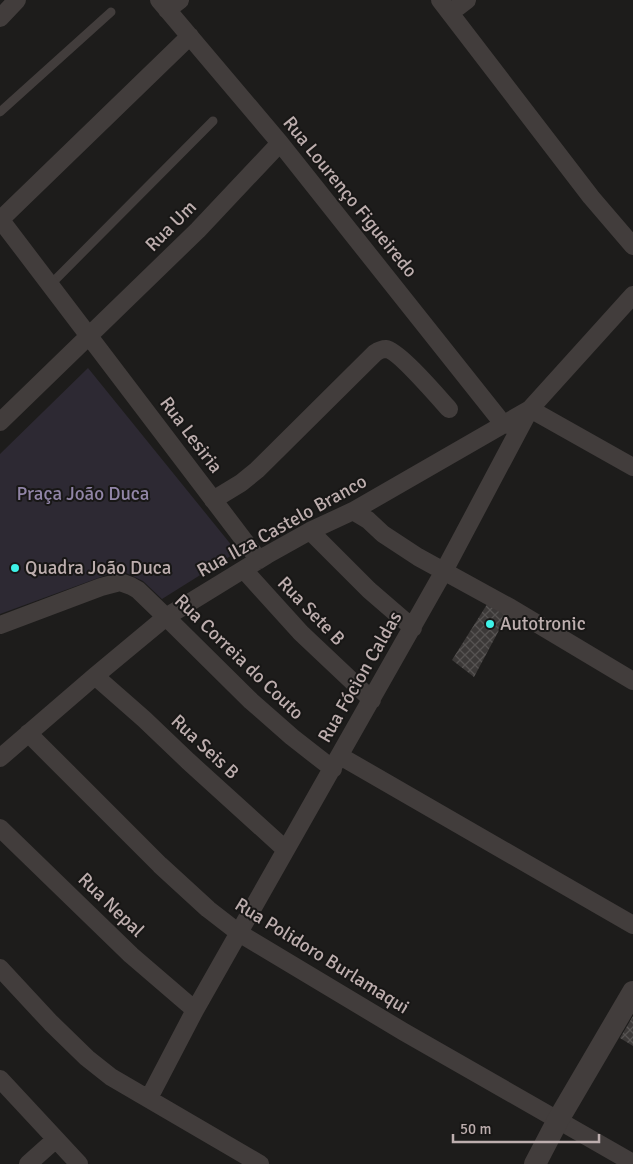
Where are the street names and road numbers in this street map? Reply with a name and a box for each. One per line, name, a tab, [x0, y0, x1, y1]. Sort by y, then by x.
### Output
street label: Rua Lourenço Figueiredo	[278, 112, 422, 283]
street label: Rua Um	[140, 195, 202, 257]
street label: Rua Lesiria	[154, 392, 228, 478]
street label: Rua Ilza Castelo Branco	[193, 469, 371, 583]
street label: Rua Sete B	[272, 571, 350, 651]
street label: Rua Correia do Couto	[169, 589, 309, 725]
street label: Rua Fócion Caldas	[313, 607, 407, 747]
street label: Rua Seis B	[166, 709, 244, 785]
street label: Rua Nepal	[73, 868, 149, 942]
street label: Rua Polidoro Burlamaqui	[230, 893, 414, 1019]

